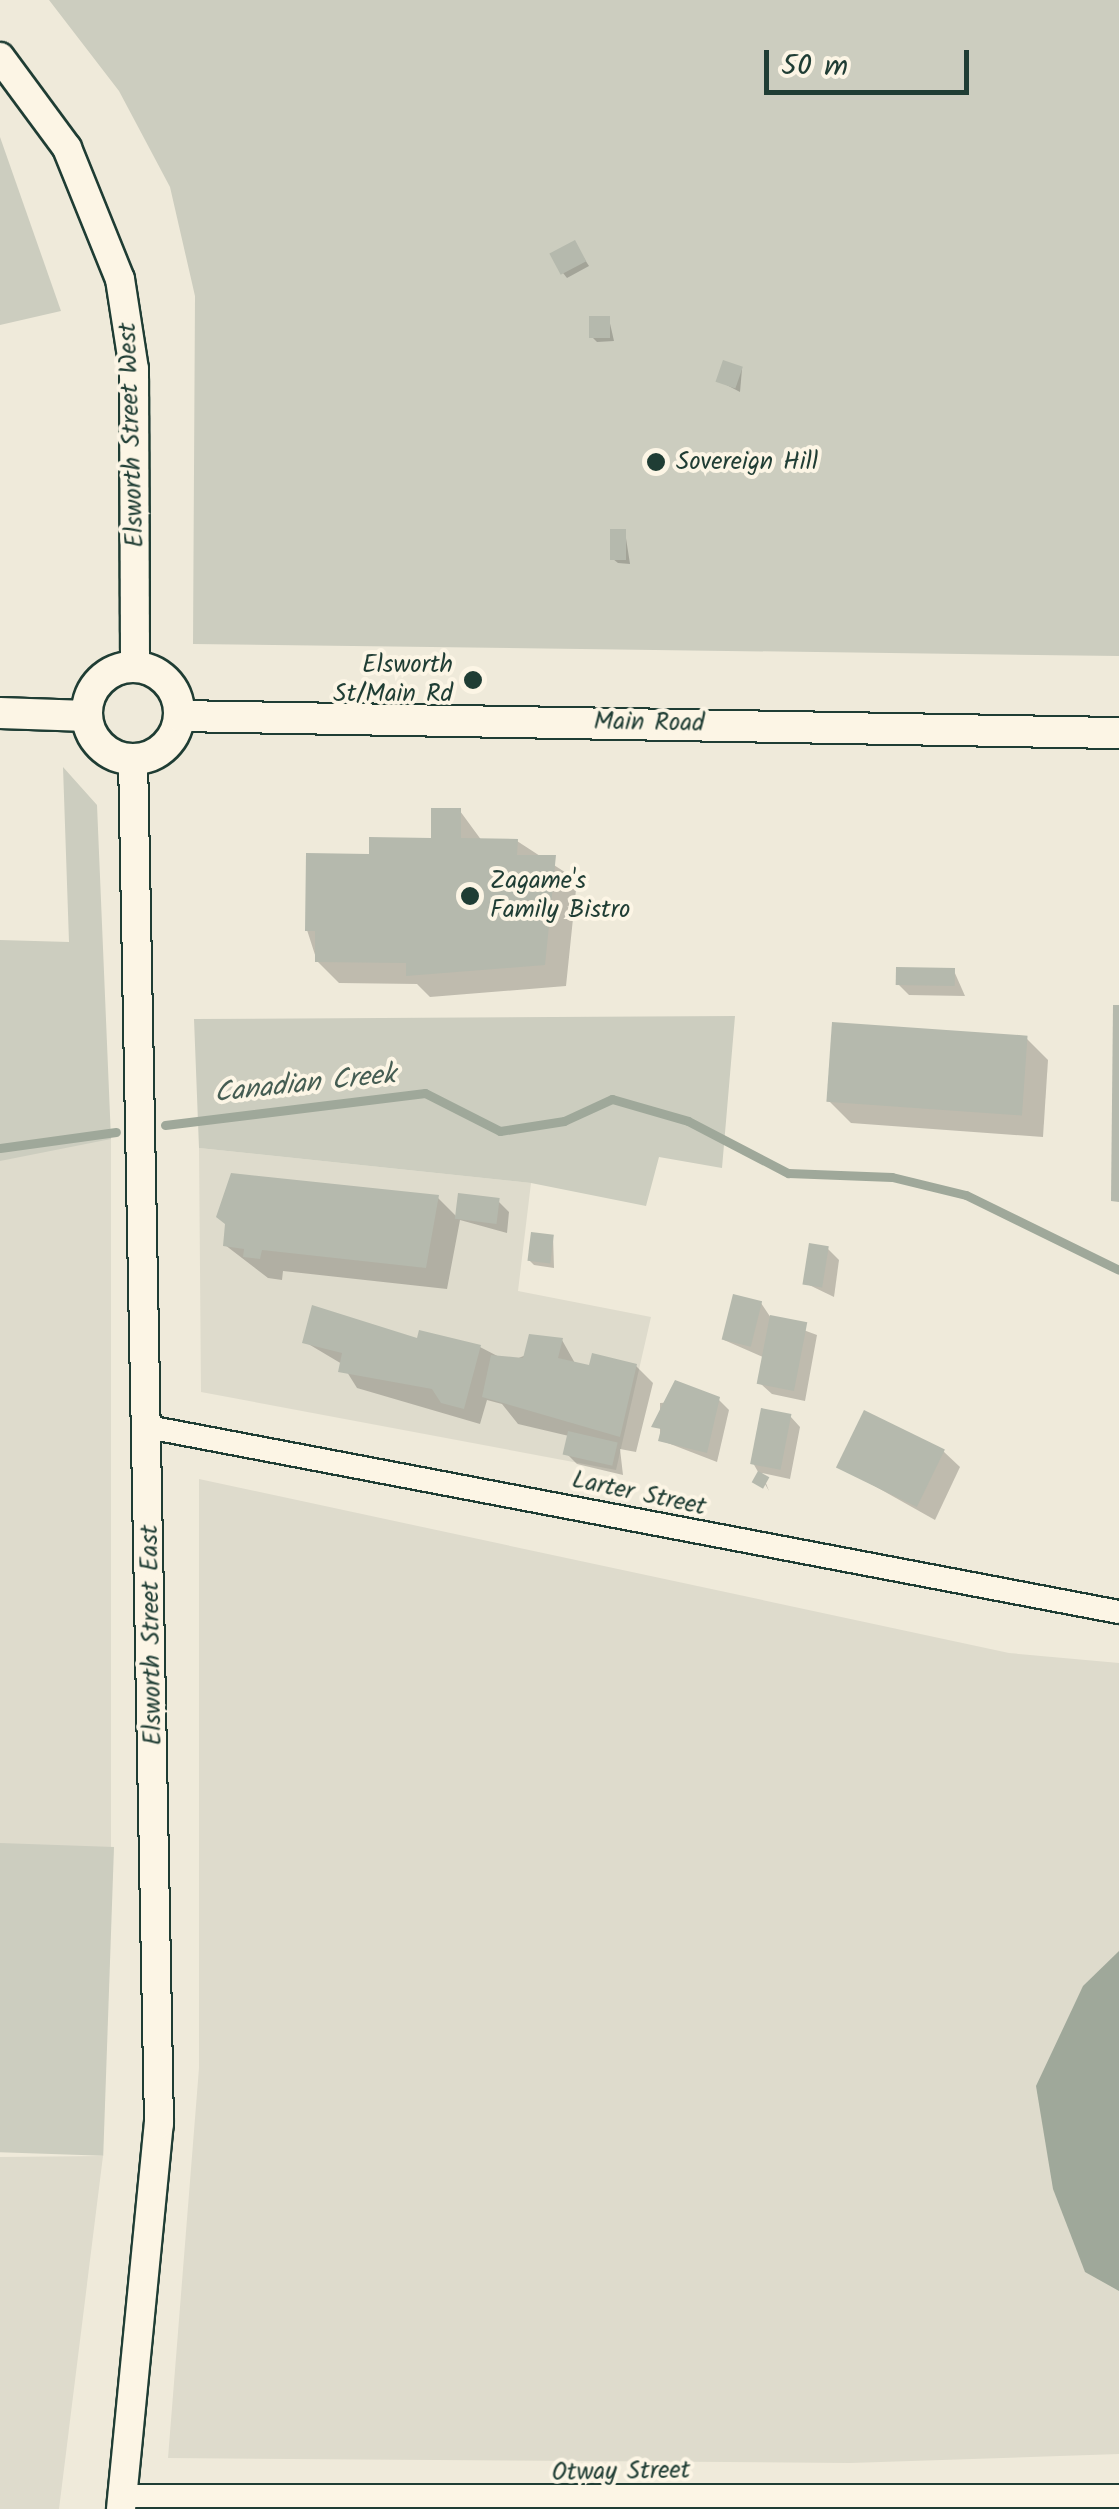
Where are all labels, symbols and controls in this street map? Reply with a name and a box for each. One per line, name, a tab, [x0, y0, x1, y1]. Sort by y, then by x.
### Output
scale bar	[769, 30, 974, 92]
text: 50 m	[781, 43, 848, 91]
street label: Elsworth Street West	[113, 322, 151, 548]
place label: Sovereign Hill	[676, 447, 818, 477]
marker: Sovereign Hill	[645, 451, 667, 473]
place label: Elsworth St/Main Rd	[333, 651, 453, 710]
marker: Elsworth St/Main Rd	[462, 669, 484, 691]
street label: Main Road	[593, 707, 705, 739]
place label: Zagame's Family Bistro	[490, 867, 630, 926]
marker: Zagame's Family Bistro	[459, 885, 481, 907]
water label: Canadian Creek	[213, 1059, 397, 1111]
street label: Larter Street	[569, 1465, 709, 1523]
street label: Elsworth Street East	[135, 1524, 169, 1746]
street label: Otway Street	[551, 2456, 691, 2488]

